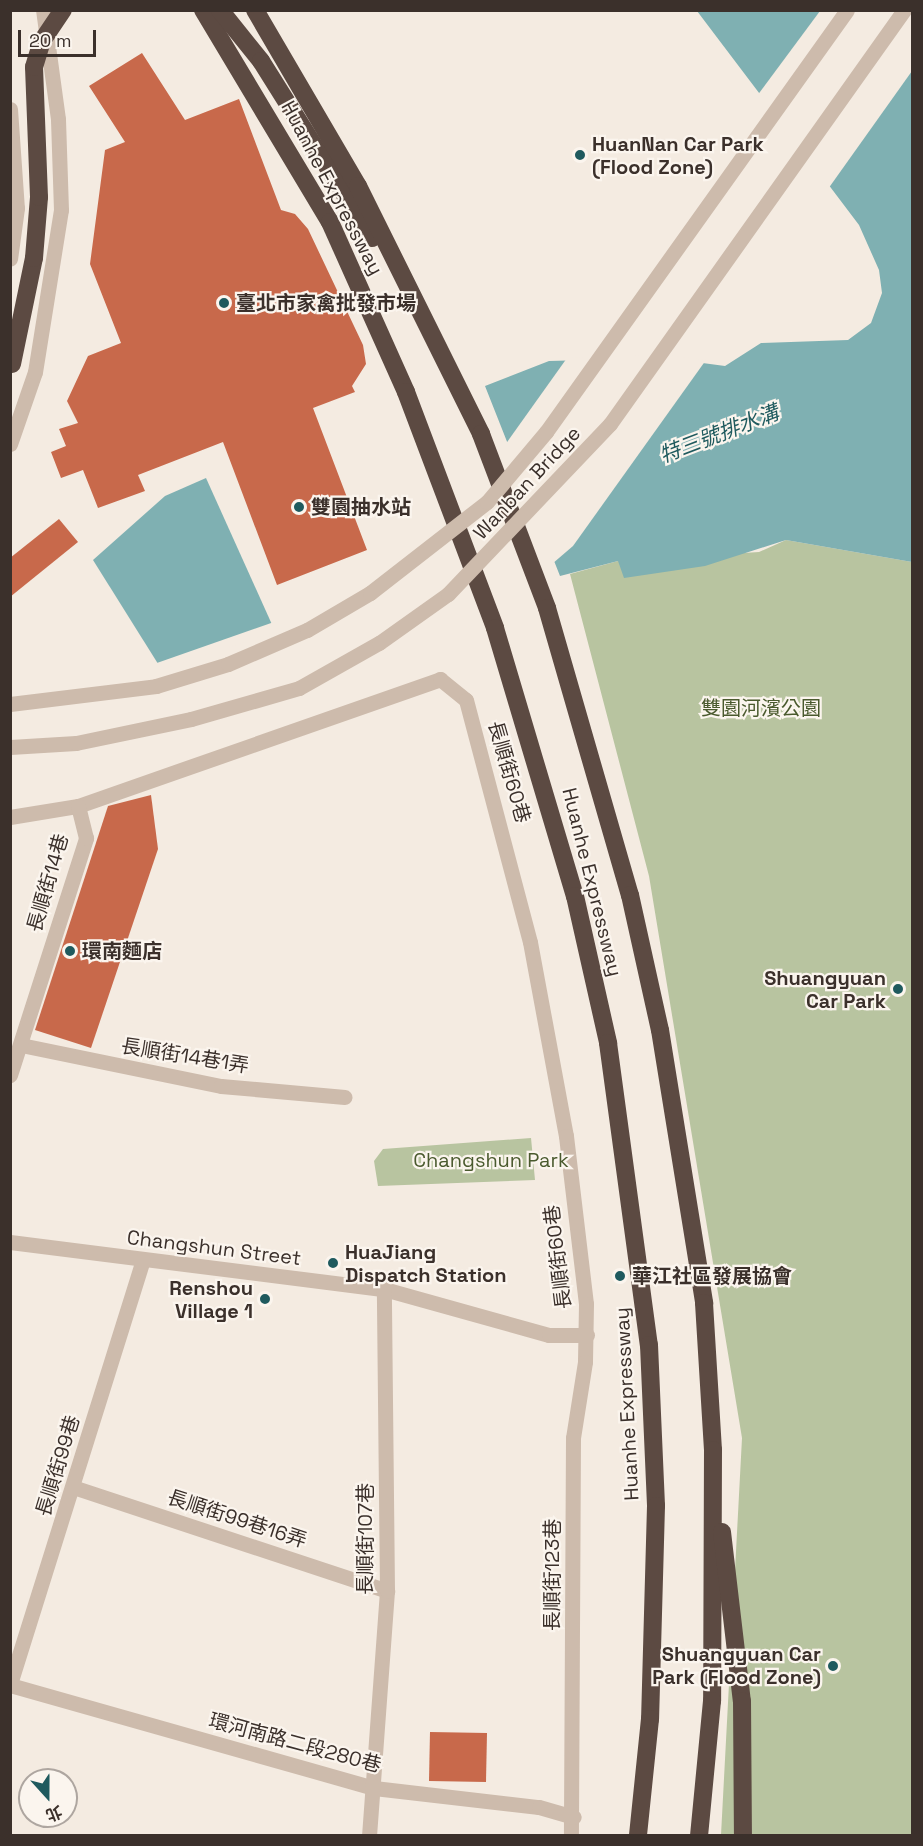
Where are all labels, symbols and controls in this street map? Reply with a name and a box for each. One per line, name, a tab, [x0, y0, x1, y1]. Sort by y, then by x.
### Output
scale bar	[21, 18, 99, 56]
text: 20 m	[29, 29, 72, 52]
street label: Huanhe Expressway	[276, 97, 388, 279]
place label: HuanNan Car Park (Flood Zone)	[592, 132, 764, 179]
marker: HuanNan Car Park (Flood Zone)	[573, 148, 587, 162]
place label: 臺北市家禽批發市場	[236, 291, 416, 315]
marker: 臺北市家禽批發市場	[217, 296, 231, 310]
water label: 特三號排水溝	[656, 400, 782, 468]
street label: Wanban Bridge	[468, 421, 586, 545]
place label: 雙園抽水站	[311, 495, 411, 519]
marker: 雙園抽水站	[292, 500, 306, 514]
park label: 雙園河濱公園	[701, 696, 821, 720]
street label: 長順街60巷	[483, 718, 535, 826]
street label: Huanhe Expressway	[557, 785, 627, 979]
street label: 長順街14巷	[23, 831, 73, 935]
place label: 環南麵店	[82, 939, 162, 963]
marker: 環南麵店	[63, 944, 77, 958]
place label: Shuangyuan Car Park	[764, 966, 886, 1013]
marker: Shuangyuan Car Park	[891, 982, 905, 996]
street label: 長順街14巷1弄	[119, 1034, 251, 1078]
park label: Changshun Park	[413, 1148, 569, 1172]
street label: 長順街60巷	[540, 1203, 576, 1311]
street label: Changshun Street	[126, 1225, 302, 1271]
place label: HuaJiang Dispatch Station	[345, 1240, 507, 1287]
marker: HuaJiang Dispatch Station	[326, 1256, 340, 1270]
place label: 華江社區發展協會	[632, 1264, 792, 1288]
marker: 華江社區發展協會	[613, 1269, 627, 1283]
place label: Renshou Village 1	[169, 1276, 253, 1323]
marker: Renshou Village 1	[258, 1292, 272, 1306]
street label: Huanhe Expressway	[610, 1307, 644, 1501]
street label: 長順街99巷	[31, 1413, 85, 1519]
street label: 長順街107巷	[353, 1483, 377, 1595]
street label: 長順街99巷16弄	[164, 1485, 310, 1553]
street label: 長順街123巷	[540, 1519, 564, 1631]
place label: Shuangyuan Car Park (Flood Zone)	[652, 1642, 821, 1689]
marker: Shuangyuan Car Park (Flood Zone)	[826, 1659, 840, 1673]
street label: 環河南路二段280巷	[206, 1708, 384, 1778]
north arrow	[18, 1768, 78, 1828]
text: 北	[43, 1801, 65, 1826]

